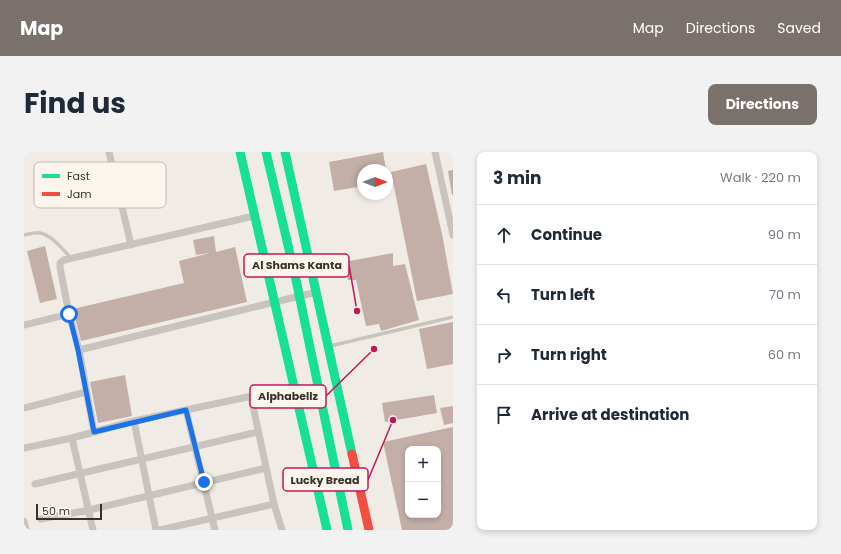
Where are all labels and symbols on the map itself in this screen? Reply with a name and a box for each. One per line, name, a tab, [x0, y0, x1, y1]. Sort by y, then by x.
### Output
legend	[34, 162, 166, 208]
north arrow	[357, 164, 393, 200]
text: Fast	[67, 168, 90, 184]
text: Jam	[67, 186, 92, 202]
callout: Al Shams Kanta	[244, 254, 349, 277]
text: Al Shams Kanta	[252, 257, 342, 273]
route start	[60, 305, 78, 323]
callout: Alphabellz	[250, 385, 326, 408]
text: Alphabellz	[258, 388, 318, 404]
callout: Lucky Bread	[283, 468, 368, 491]
text: Lucky Bread	[290, 472, 360, 488]
route end	[195, 473, 213, 491]
scale bar	[36, 502, 102, 521]

